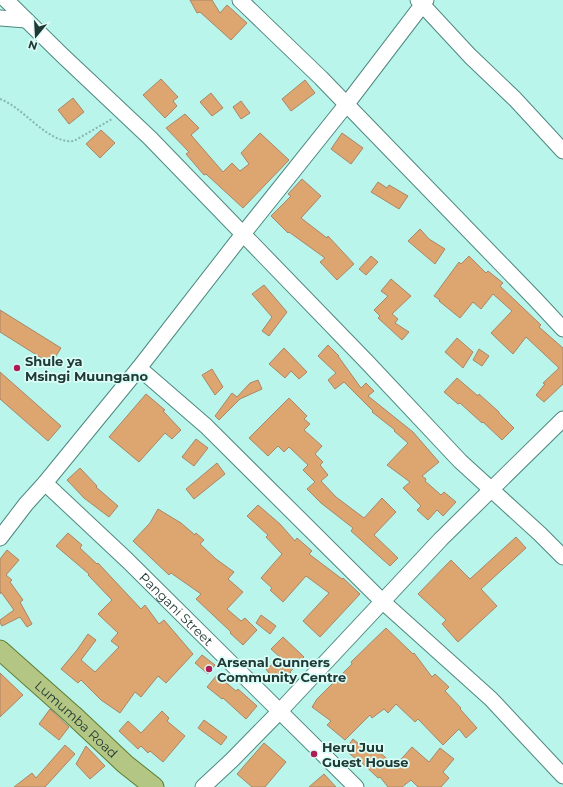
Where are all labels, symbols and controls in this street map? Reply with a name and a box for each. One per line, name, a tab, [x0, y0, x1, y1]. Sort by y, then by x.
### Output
north arrow	[16, 16, 56, 56]
text: N	[27, 37, 39, 54]
place label: Shule ya Msingi Muungano	[25, 353, 148, 384]
marker: Shule ya Msingi Muungano	[12, 363, 22, 373]
street label: Pangani Street	[136, 569, 217, 649]
place label: Arsenal Gunners Community Centre	[216, 654, 346, 685]
marker: Arsenal Gunners Community Centre	[204, 664, 214, 674]
street label: Lumumba Road	[32, 677, 121, 761]
place label: Heru Juu Guest House	[322, 739, 408, 770]
marker: Heru Juu Guest House	[309, 749, 319, 759]

